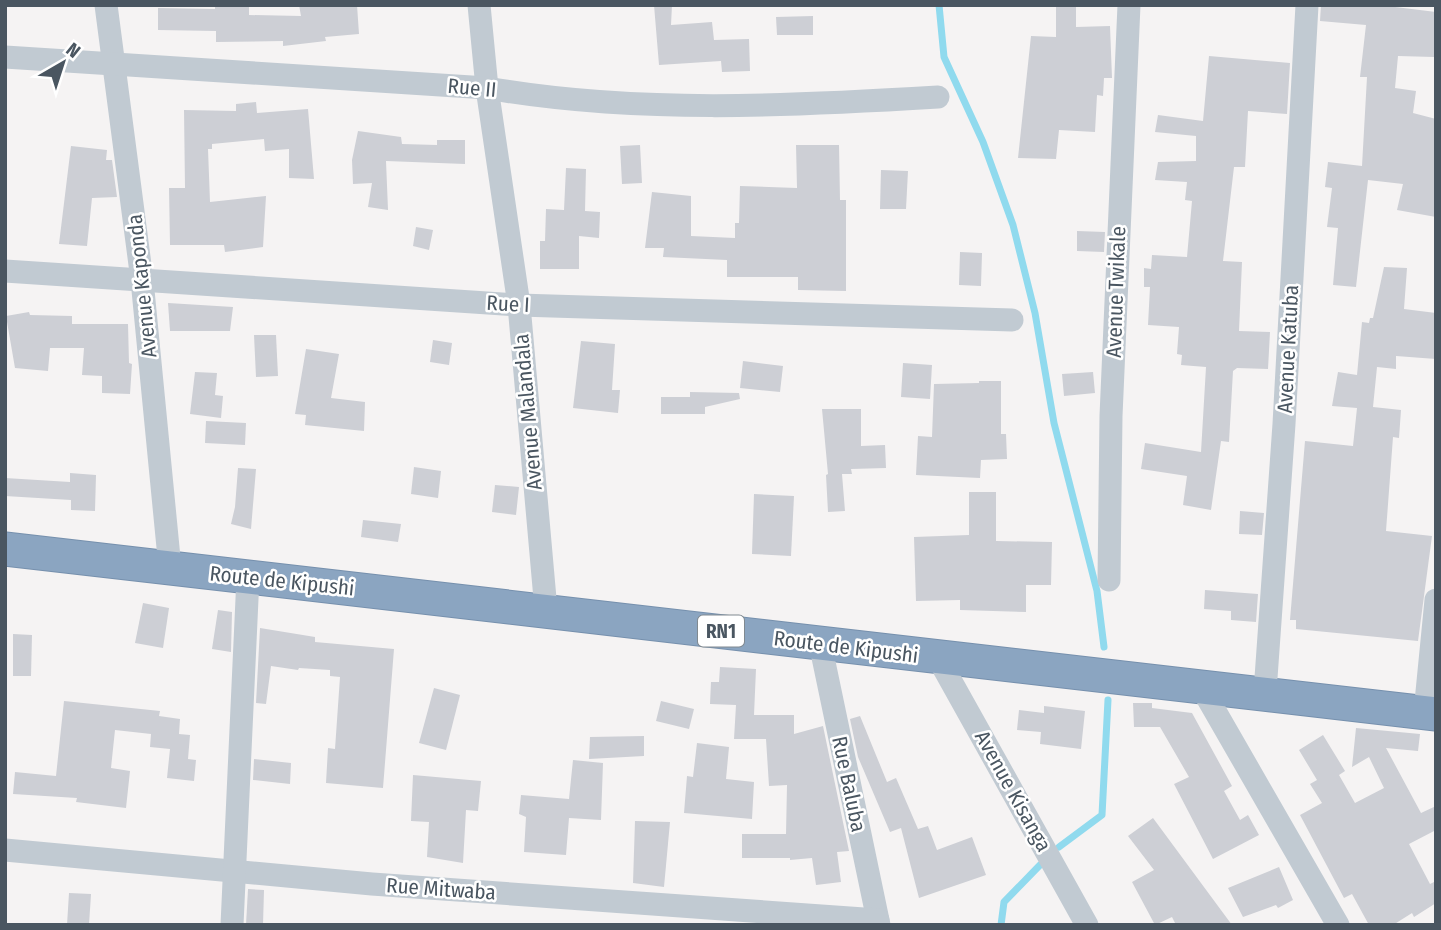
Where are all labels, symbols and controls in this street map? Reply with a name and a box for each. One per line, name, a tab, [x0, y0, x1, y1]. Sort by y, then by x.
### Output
north arrow	[28, 28, 98, 98]
text: N	[62, 38, 85, 63]
street label: Rue II	[447, 73, 497, 103]
street label: Avenue Kaponda	[122, 213, 162, 359]
street label: Avenue Twikale	[1101, 226, 1131, 358]
street label: Avenue Katuba	[1272, 284, 1304, 414]
street label: Rue I	[486, 290, 530, 318]
street label: Avenue Malandala	[508, 333, 548, 491]
street label: Route de Kipushi	[208, 560, 356, 602]
road number: RN1	[698, 616, 744, 646]
street label: Route de Kipushi	[772, 625, 920, 669]
street label: Avenue Kisanga	[969, 726, 1057, 856]
street label: Rue Baluba	[826, 734, 872, 834]
street label: Rue Mitwaba	[385, 872, 497, 906]

